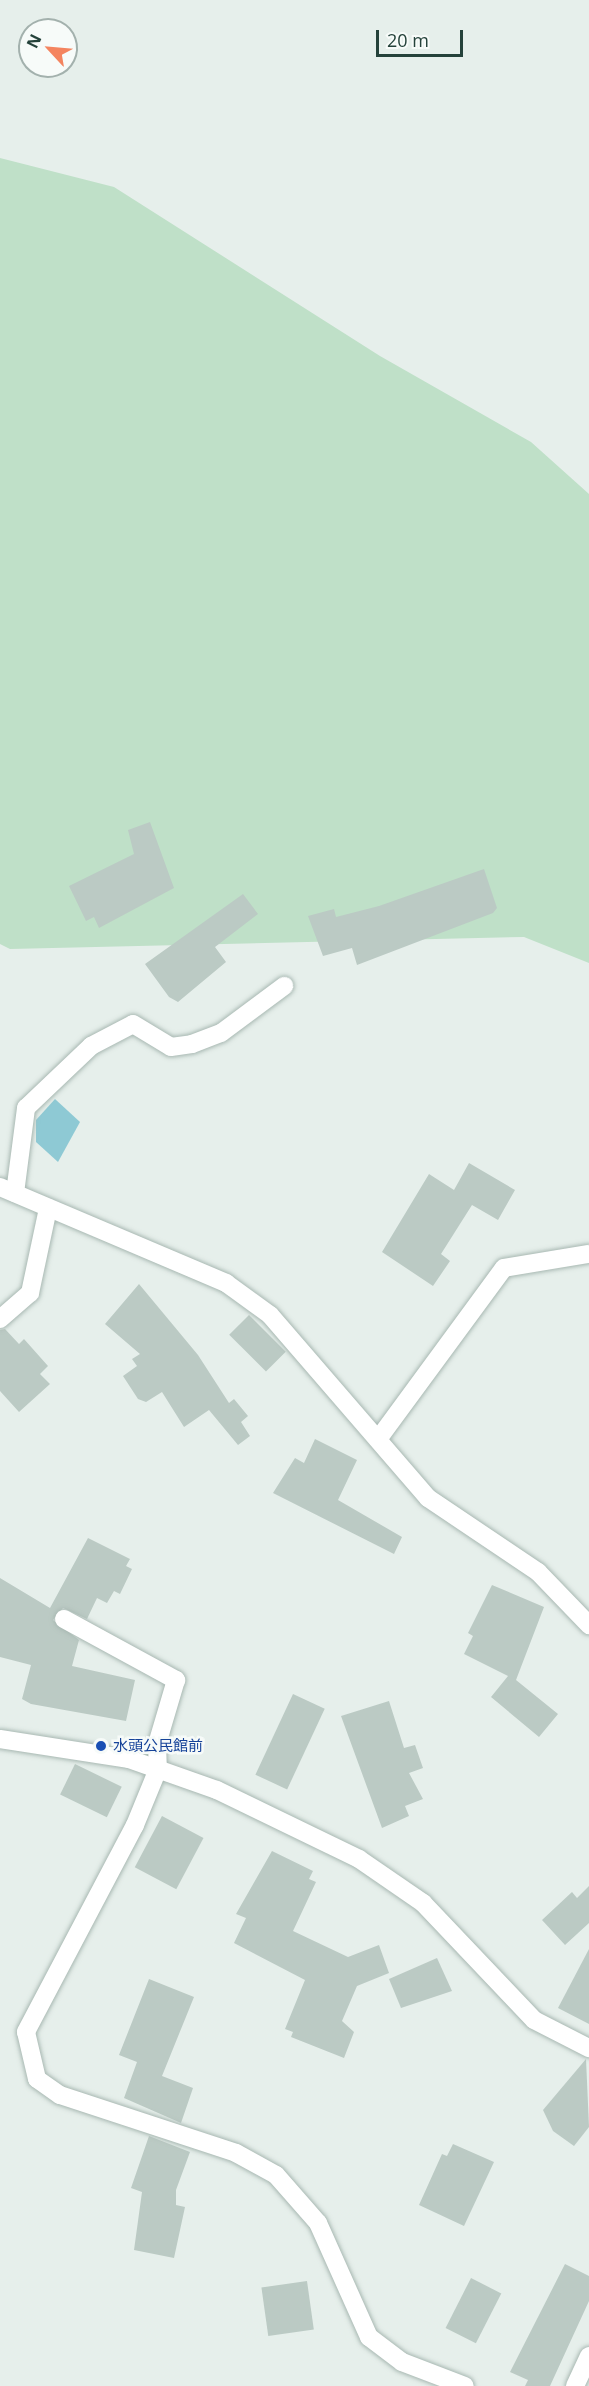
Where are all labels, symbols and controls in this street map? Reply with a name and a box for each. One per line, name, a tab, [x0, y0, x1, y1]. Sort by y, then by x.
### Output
north arrow	[18, 18, 78, 78]
scale bar	[379, 18, 466, 56]
text: 20 m	[387, 28, 429, 52]
text: N	[21, 30, 46, 52]
place label: 水頭公民館前	[113, 1737, 203, 1755]
marker: 水頭公民館前	[94, 1739, 108, 1753]

